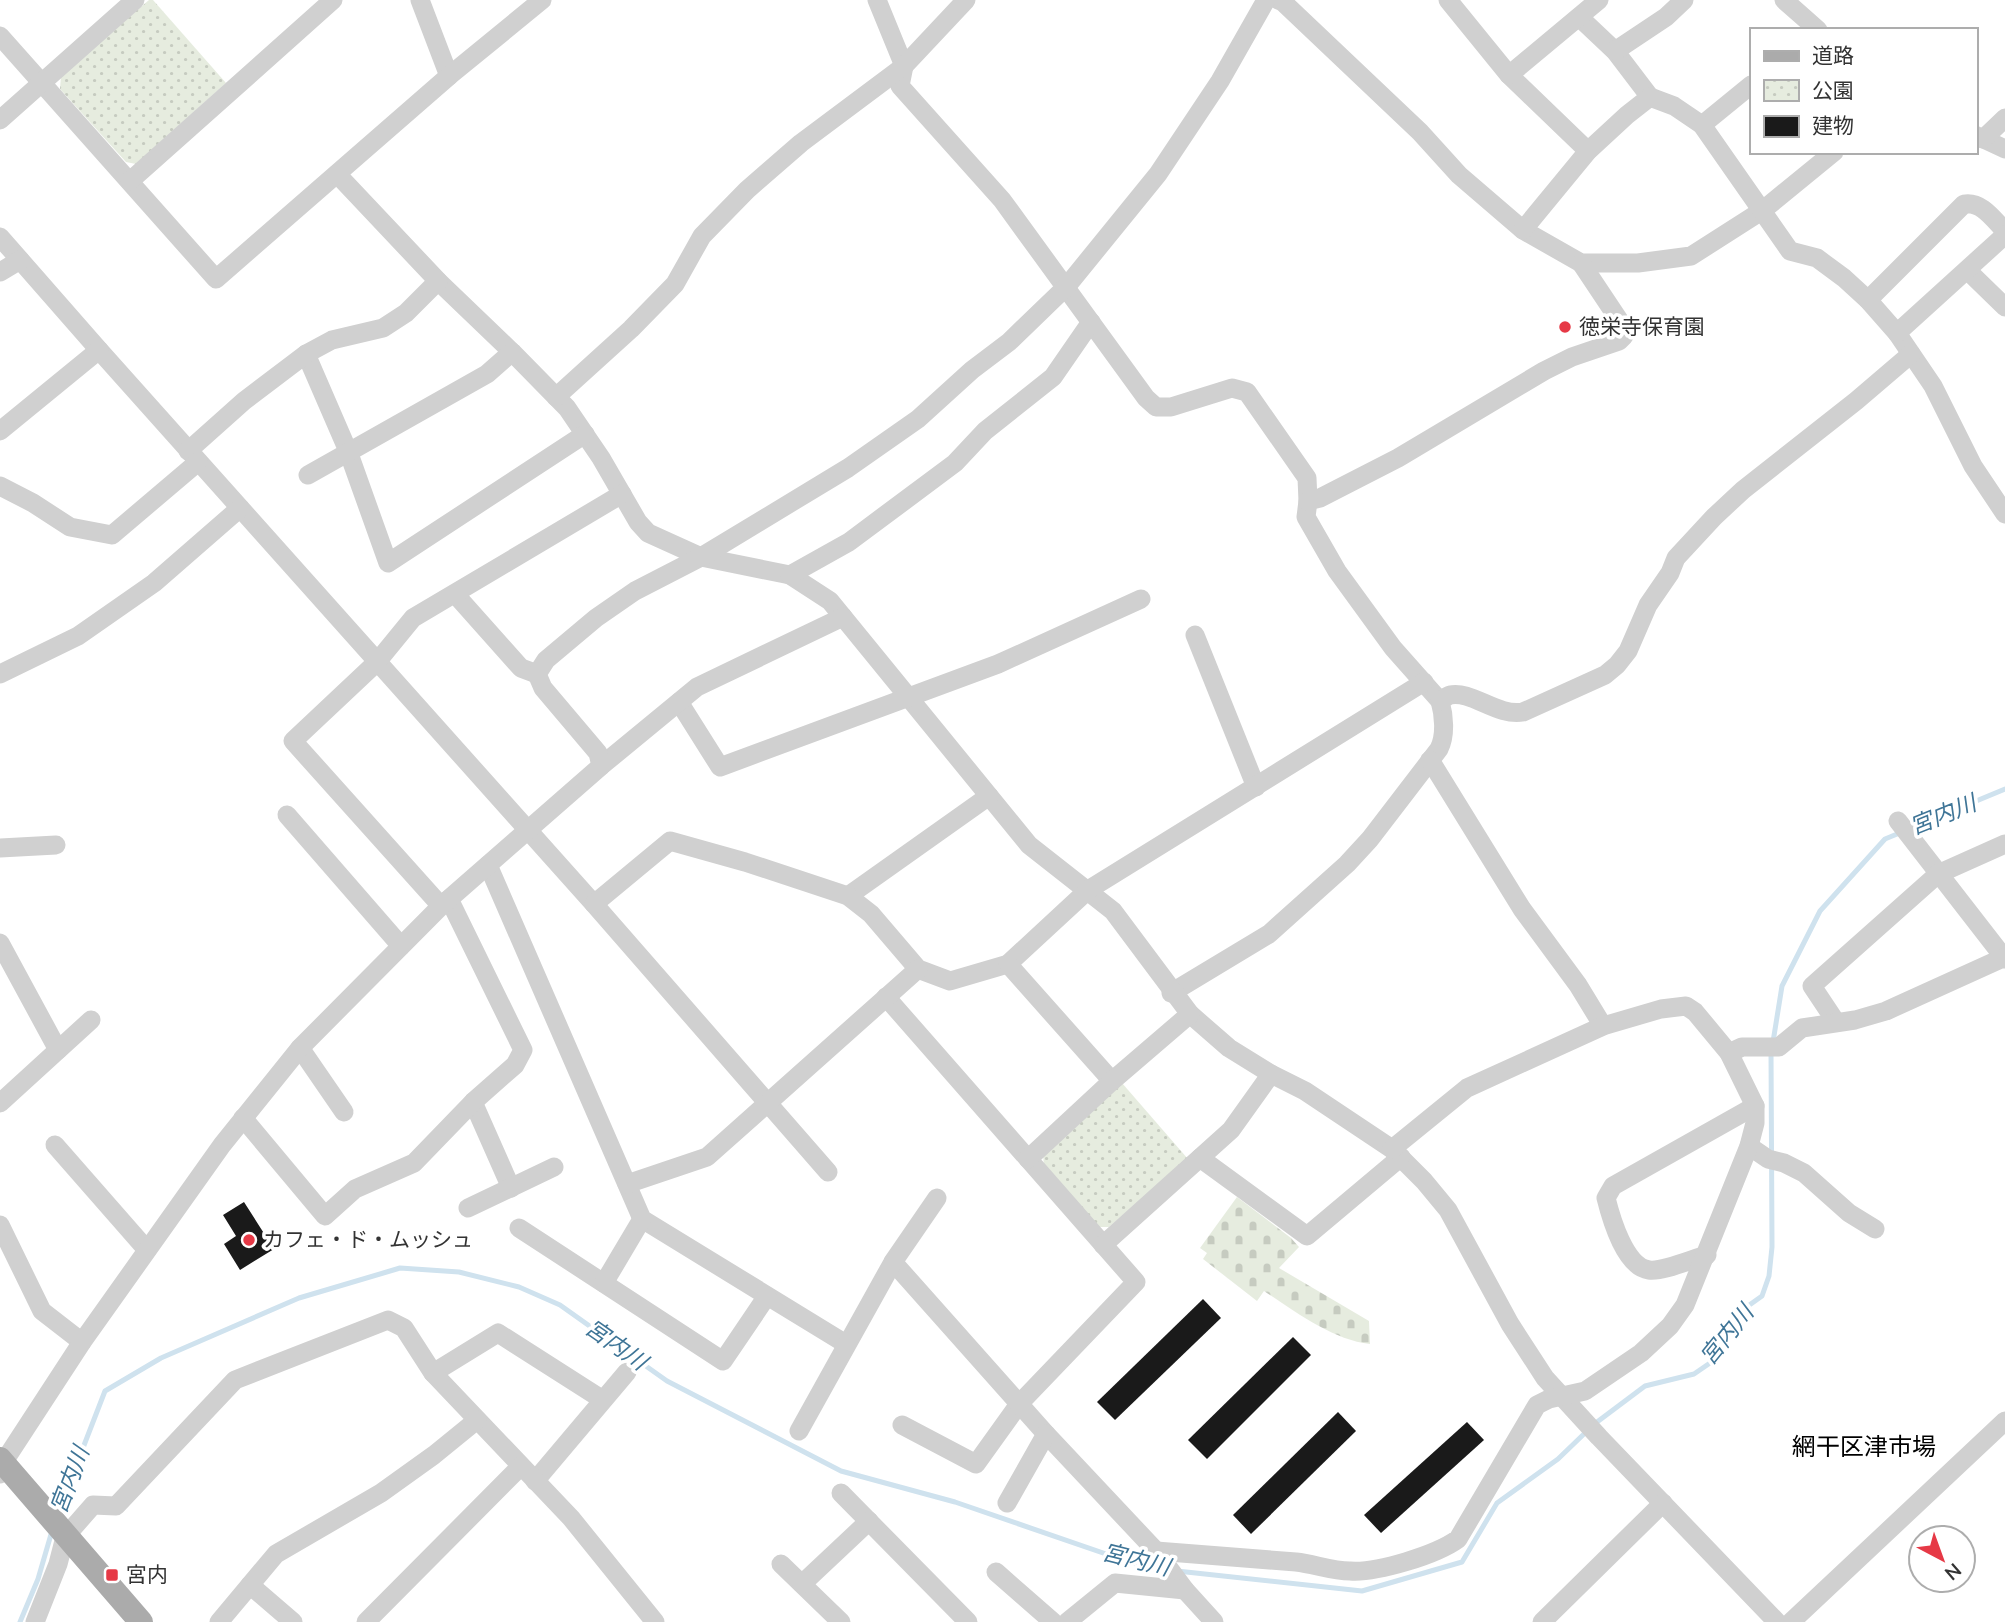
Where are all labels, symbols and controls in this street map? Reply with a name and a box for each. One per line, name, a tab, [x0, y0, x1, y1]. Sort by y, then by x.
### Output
legend	[1750, 28, 1977, 154]
text: 道路	[1812, 42, 1854, 70]
text: 公園	[1812, 77, 1854, 105]
text: 建物	[1812, 112, 1854, 140]
place label: 徳栄寺保育園	[1579, 313, 1705, 341]
marker: 徳栄寺保育園	[1557, 319, 1573, 335]
water label: 宮内川	[1905, 787, 1984, 842]
place label: カフェ・ド・ムッシュ	[263, 1226, 473, 1254]
marker: カフェ・ド・ムッシュ	[241, 1232, 257, 1248]
water label: 宮内川	[1693, 1296, 1763, 1372]
water label: 宮内川	[579, 1313, 656, 1379]
district label: 網干区津市場	[1792, 1431, 1936, 1463]
water label: 宮内川	[43, 1439, 98, 1518]
north arrow	[1907, 1524, 1977, 1594]
water label: 宮内川	[1099, 1537, 1176, 1584]
text: N	[1939, 1557, 1966, 1586]
place label: 宮内	[126, 1561, 168, 1589]
marker: 宮内	[104, 1567, 120, 1583]

